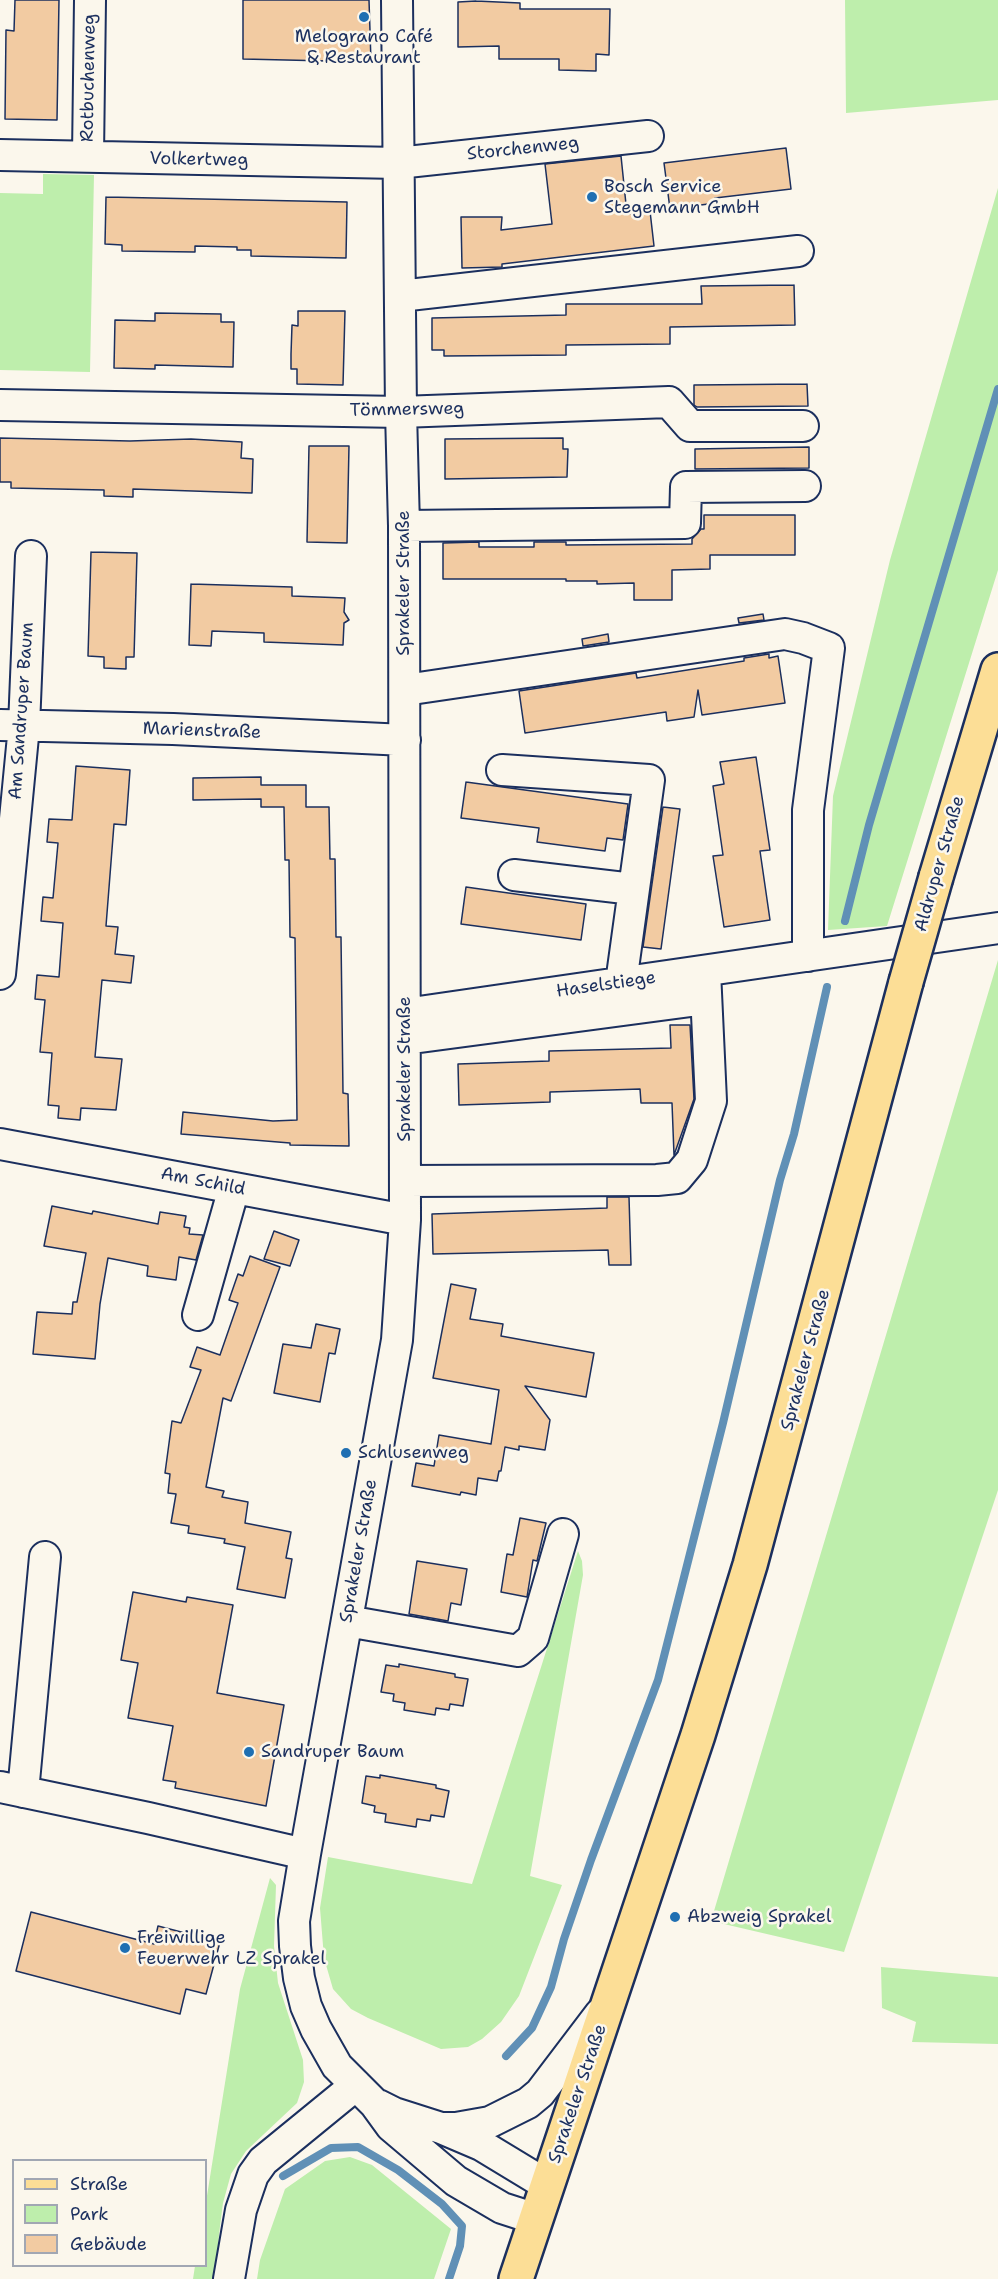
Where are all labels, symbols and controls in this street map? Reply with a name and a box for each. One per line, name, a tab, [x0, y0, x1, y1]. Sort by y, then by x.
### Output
marker: Melograno Café & Restaurant	[357, 10, 371, 24]
street label: Rotbuchenweg	[77, 14, 101, 142]
place label: Melograno Café & Restaurant	[295, 26, 433, 68]
street label: Storchenweg	[466, 132, 580, 166]
street label: Volkertweg	[149, 148, 249, 172]
place label: Bosch Service Stegemann GmbH	[604, 176, 760, 219]
marker: Bosch Service Stegemann GmbH	[585, 190, 599, 204]
street label: Tömmersweg	[350, 398, 464, 422]
street label: Sprakeler Straße	[393, 510, 415, 656]
street label: Am Sandruper Baum	[5, 621, 39, 801]
street label: Marienstraße	[142, 718, 262, 744]
street label: Aldruper Straße	[910, 794, 970, 934]
street label: Haselstiege	[555, 967, 657, 1003]
street label: Sprakeler Straße	[394, 996, 416, 1142]
street label: Am Schild	[159, 1163, 247, 1201]
street label: Sprakeler Straße	[777, 1287, 835, 1433]
place label: Schlusenweg	[358, 1442, 469, 1464]
marker: Schlusenweg	[339, 1446, 353, 1460]
street label: Sprakeler Straße	[336, 1477, 382, 1625]
place label: Sandruper Baum	[261, 1741, 404, 1763]
marker: Sandruper Baum	[242, 1745, 256, 1759]
place label: Abzweig Sprakel	[687, 1906, 831, 1928]
marker: Abzweig Sprakel	[668, 1910, 682, 1924]
place label: Freiwillige Feuerwehr LZ Sprakel	[137, 1927, 326, 1970]
marker: Freiwillige Feuerwehr LZ Sprakel	[118, 1941, 132, 1955]
street label: Sprakeler Straße	[544, 2022, 612, 2166]
legend	[12, 2159, 207, 2267]
text: Straße	[70, 2172, 128, 2196]
text: Park	[70, 2202, 109, 2226]
text: Gebäude	[70, 2232, 147, 2256]

